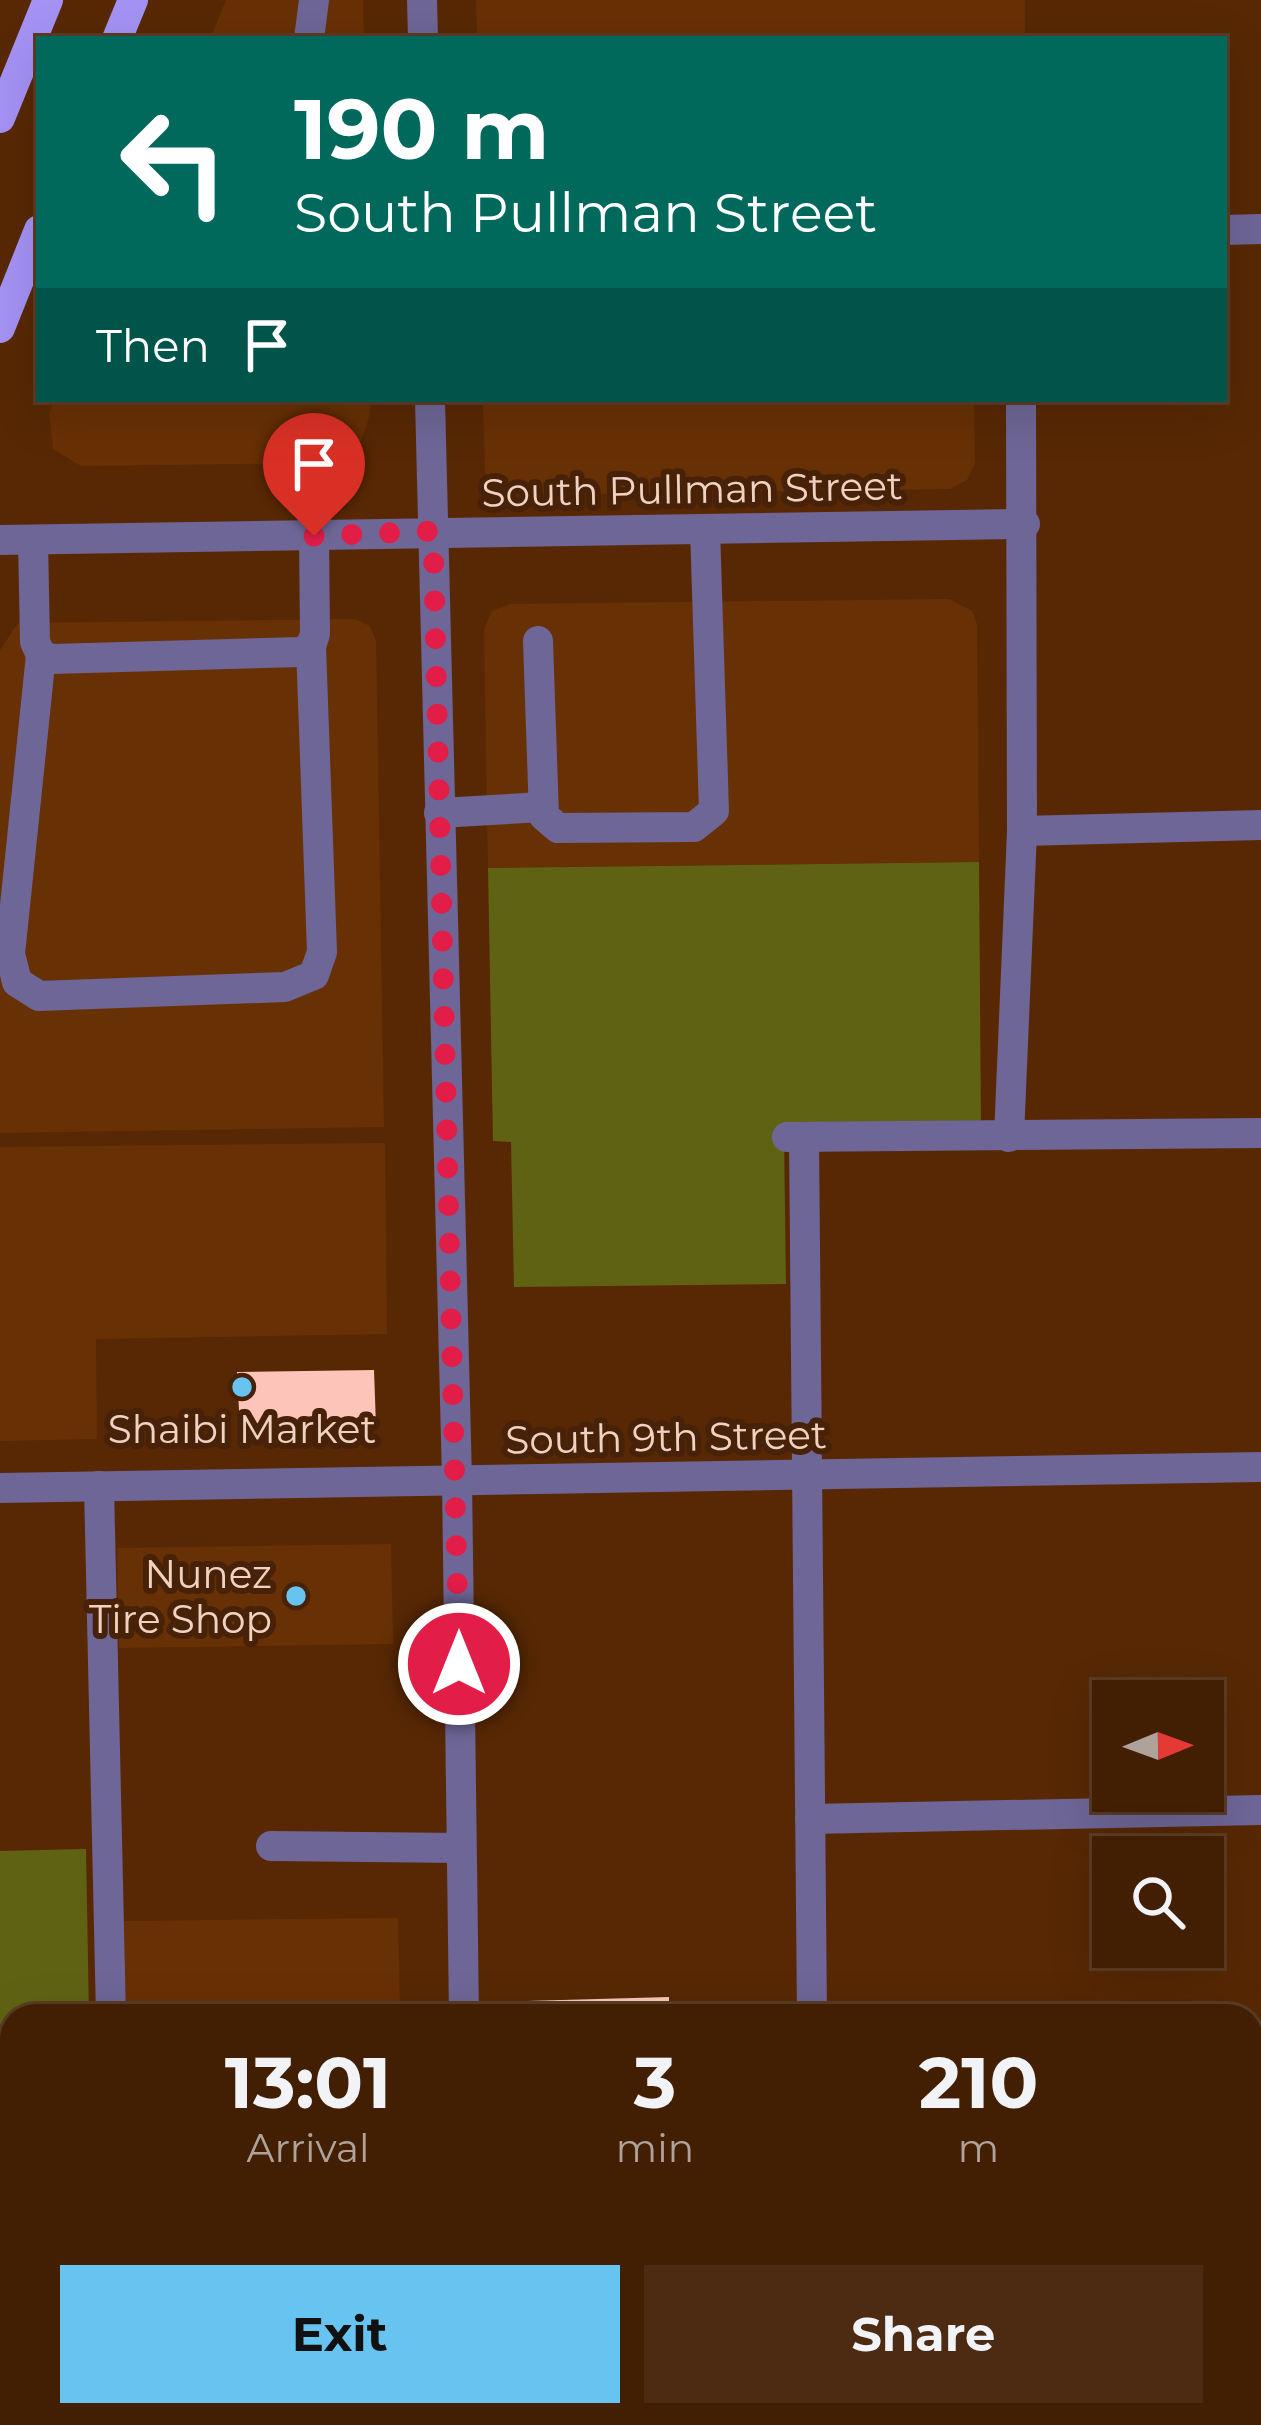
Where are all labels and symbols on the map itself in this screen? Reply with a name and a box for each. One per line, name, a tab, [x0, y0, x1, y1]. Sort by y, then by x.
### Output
pin	[263, 413, 365, 536]
street label: South Pullman Street	[481, 461, 903, 517]
marker: Shaibi Market	[229, 1374, 255, 1400]
place label: Shaibi Market	[108, 1405, 376, 1453]
street label: South 9th Street	[505, 1410, 827, 1464]
place label: Nunez Tire Shop	[89, 1550, 272, 1643]
marker: Nunez Tire Shop	[283, 1583, 309, 1609]
position arrow	[396, 1601, 522, 1727]
north arrow	[1092, 1680, 1224, 1812]

